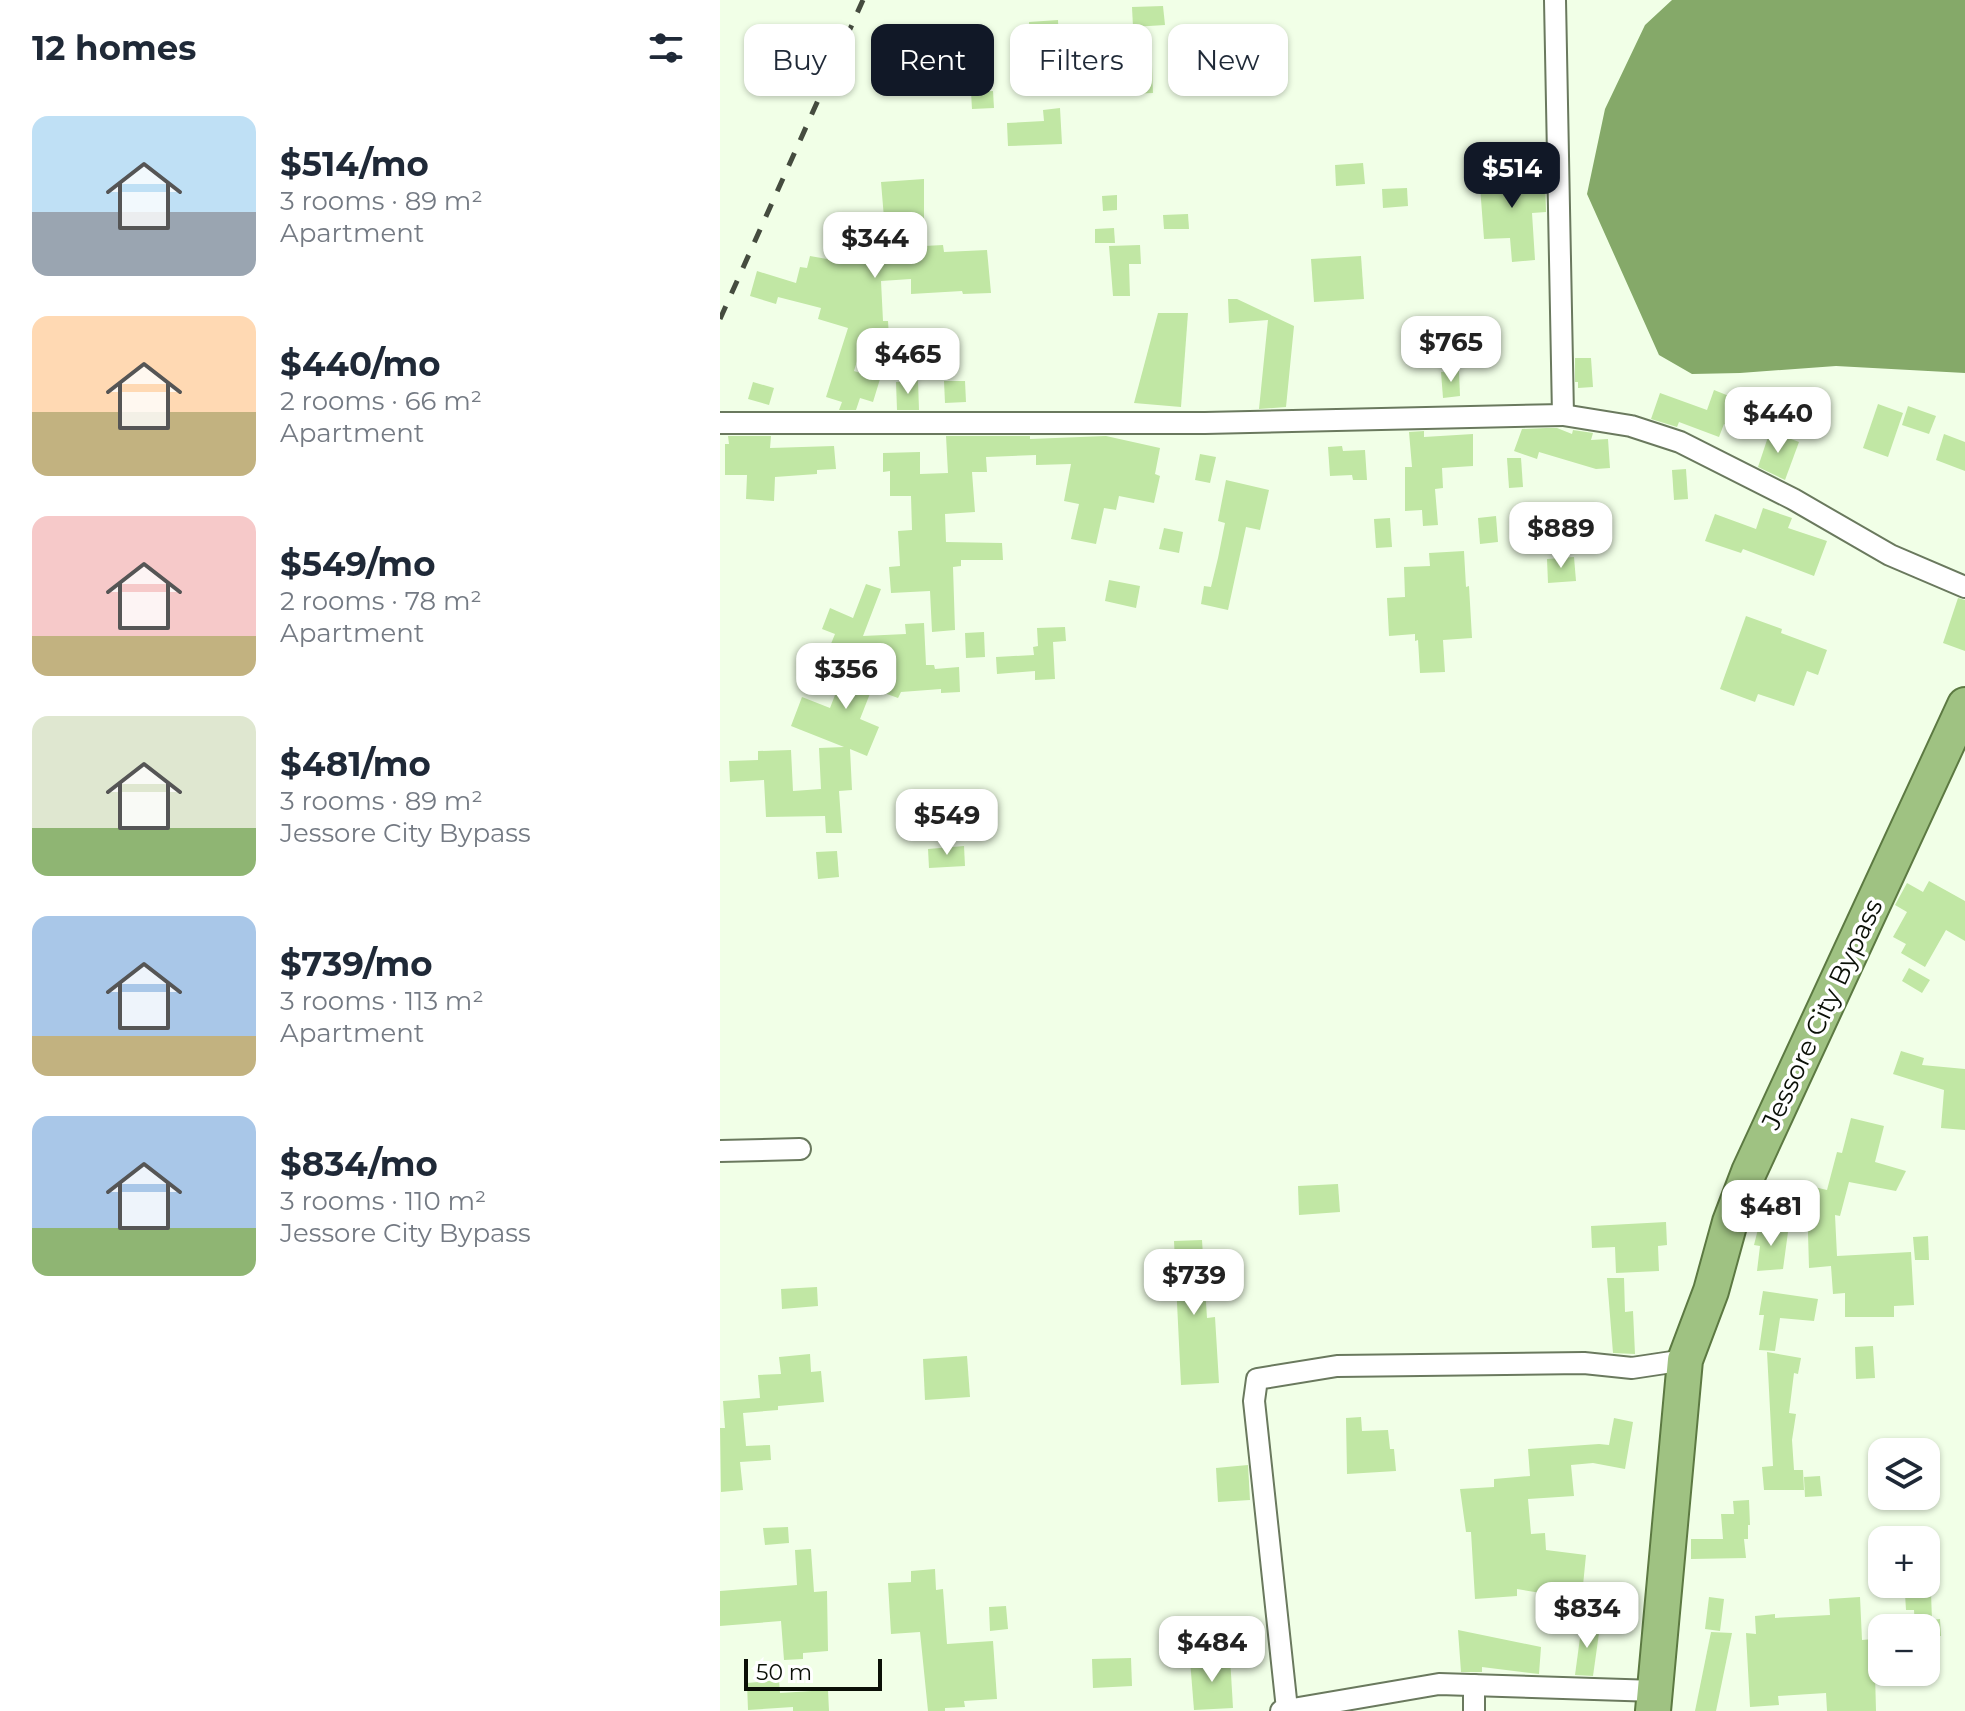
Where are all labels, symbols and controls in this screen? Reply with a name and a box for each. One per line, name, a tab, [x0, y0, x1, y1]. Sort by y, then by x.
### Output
chip: Buy	[744, 24, 855, 96]
chip: Rent	[871, 24, 994, 96]
chip: Filters	[1010, 24, 1152, 96]
chip: New	[1168, 24, 1288, 96]
icon: filters	[644, 26, 688, 70]
text: 12 homes	[32, 27, 196, 69]
pin: $514	[1465, 142, 1559, 210]
text: $514/mo	[280, 143, 429, 185]
icon: home	[96, 148, 192, 244]
text: $514	[1482, 152, 1542, 184]
text: 3 rooms · 89 m²	[280, 185, 483, 217]
pin: $344	[828, 212, 922, 280]
text: Apartment	[280, 217, 424, 249]
text: $344	[841, 222, 909, 254]
pin: $765	[1404, 316, 1498, 384]
text: $765	[1419, 326, 1483, 358]
pin: $465	[861, 328, 955, 396]
text: $465	[875, 338, 941, 370]
text: $440/mo	[280, 343, 441, 385]
icon: home	[96, 348, 192, 444]
text: 2 rooms · 66 m²	[280, 385, 482, 417]
pin: $440	[1731, 387, 1825, 455]
text: $440	[1743, 397, 1813, 429]
text: Apartment	[280, 417, 424, 449]
pin: $889	[1514, 502, 1608, 570]
text: $889	[1527, 512, 1595, 544]
text: $549/mo	[280, 543, 435, 585]
icon: home	[96, 548, 192, 644]
text: 2 rooms · 78 m²	[280, 585, 482, 617]
text: Apartment	[280, 617, 424, 649]
pin: $356	[799, 643, 893, 711]
text: $356	[814, 653, 878, 685]
text: $481/mo	[280, 743, 431, 785]
icon: home	[96, 748, 192, 844]
text: 3 rooms · 89 m²	[280, 785, 483, 817]
pin: $549	[900, 789, 994, 857]
text: $549	[914, 799, 980, 831]
text: Jessore City Bypass	[280, 817, 531, 849]
street label: Jessore City Bypass	[1754, 894, 1889, 1135]
text: $739/mo	[280, 943, 433, 985]
icon: home	[96, 948, 192, 1044]
text: 3 rooms · 113 m²	[280, 985, 484, 1017]
text: Apartment	[280, 1017, 424, 1049]
text: $834/mo	[280, 1143, 438, 1185]
icon: home	[96, 1148, 192, 1244]
pin: $481	[1724, 1180, 1818, 1248]
text: 3 rooms · 110 m²	[280, 1185, 486, 1217]
text: $481	[1740, 1190, 1802, 1222]
text: Jessore City Bypass	[280, 1217, 531, 1249]
pin: $739	[1147, 1249, 1241, 1317]
text: $739	[1162, 1259, 1226, 1291]
map controls	[1868, 1438, 1940, 1686]
button: layers	[1868, 1438, 1940, 1510]
button: +	[1868, 1526, 1940, 1598]
pin: $834	[1540, 1582, 1634, 1650]
text: $834	[1553, 1592, 1621, 1624]
button: −	[1868, 1614, 1940, 1686]
pin: $484	[1165, 1616, 1259, 1684]
text: $484	[1177, 1626, 1247, 1658]
scale bar	[744, 1655, 882, 1691]
text: 50 m	[756, 1659, 812, 1686]

